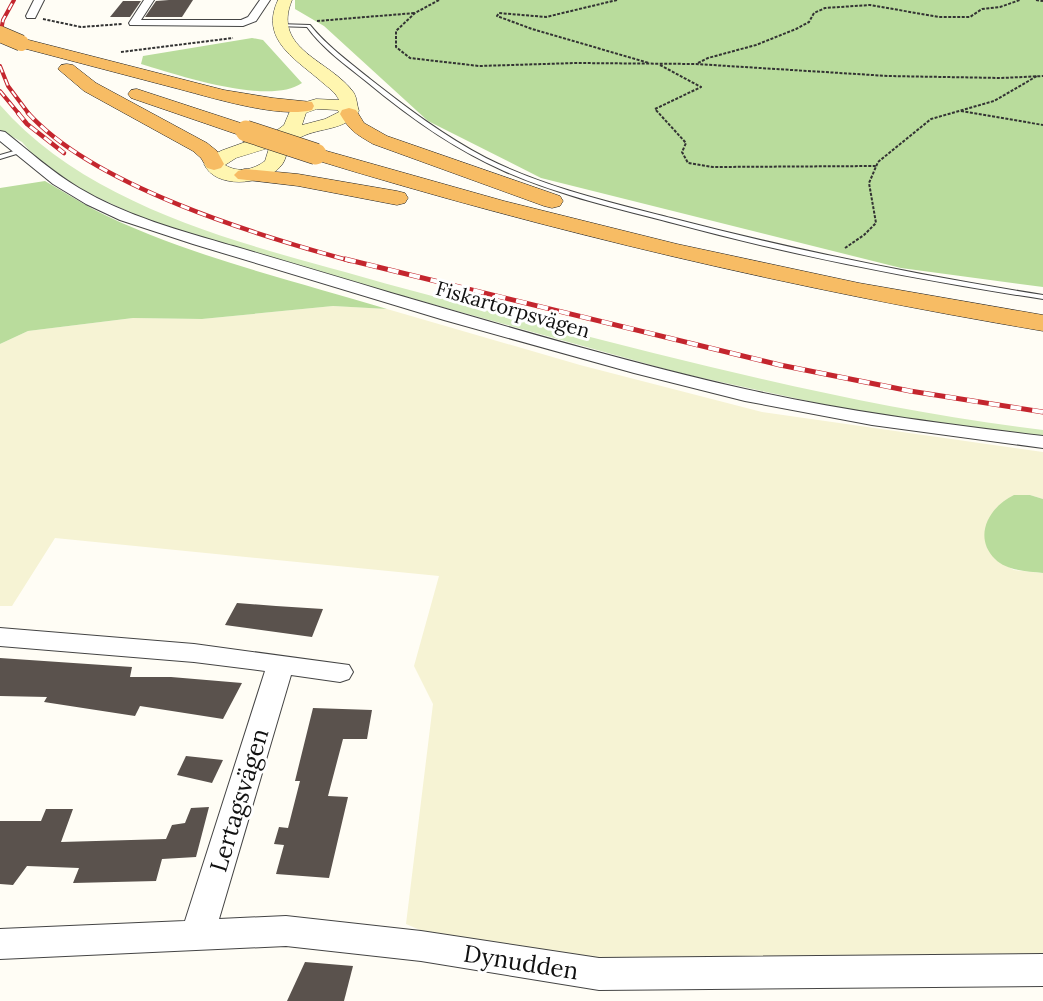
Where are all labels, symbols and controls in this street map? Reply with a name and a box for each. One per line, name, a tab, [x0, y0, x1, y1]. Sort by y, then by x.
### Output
street label: Fiskartorpsvägen	[433, 275, 593, 343]
street label: Lertagsvägen	[202, 724, 276, 876]
street label: Dynudden	[461, 938, 581, 986]

